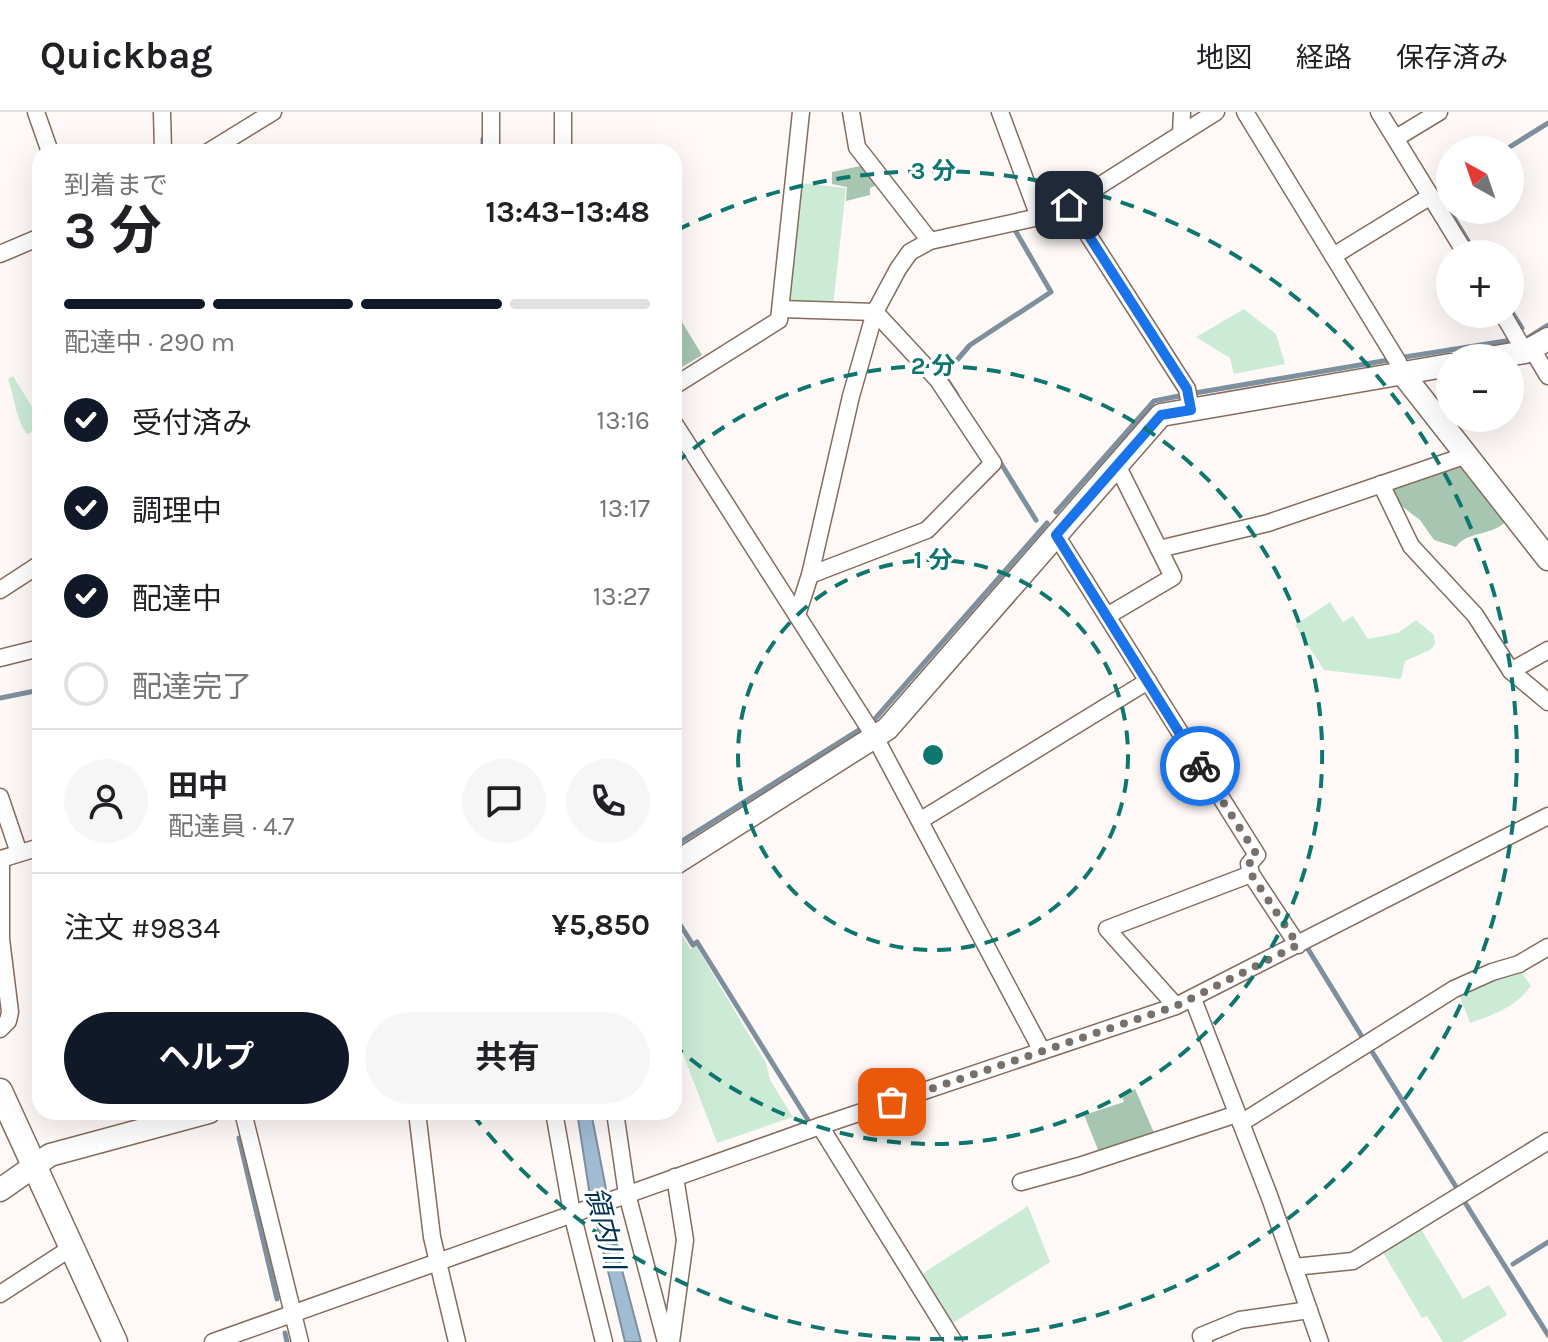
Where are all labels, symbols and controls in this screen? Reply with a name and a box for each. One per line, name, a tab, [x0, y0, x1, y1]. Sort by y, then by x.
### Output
text: Quickbag	[40, 33, 213, 78]
text: 地図	[1196, 41, 1252, 74]
text: 経路	[1296, 41, 1352, 74]
text: 保存済み	[1396, 41, 1508, 74]
north arrow	[1436, 136, 1524, 224]
map controls	[1436, 136, 1524, 432]
text: 3 分	[910, 157, 956, 185]
text: 到着まで	[64, 170, 168, 201]
pin	[1035, 171, 1103, 239]
icon: home	[1047, 183, 1091, 227]
text: 13:43–13:48	[486, 194, 650, 230]
text: 3 分	[64, 200, 162, 261]
button: +	[1436, 240, 1524, 328]
text: 配達中 · 290 m	[64, 327, 235, 358]
button: −	[1436, 344, 1524, 432]
text: 2 分	[911, 352, 955, 380]
icon: check	[64, 398, 108, 442]
text: 受付済み	[132, 405, 252, 441]
text: 13:16	[597, 405, 650, 436]
icon: check	[64, 486, 108, 530]
text: 調理中	[132, 493, 222, 529]
text: 13:17	[599, 493, 650, 524]
text: 1 分	[914, 546, 952, 574]
icon: check	[64, 574, 108, 618]
text: 配達中	[132, 581, 222, 617]
text: 13:27	[593, 581, 650, 612]
text: 配達完了	[132, 669, 252, 705]
courier	[1160, 726, 1240, 806]
centre of rings	[919, 741, 947, 769]
icon: bike	[1178, 744, 1222, 788]
button: person	[64, 759, 148, 843]
button: chat	[462, 759, 546, 843]
button: phone	[566, 759, 650, 843]
text: 田中	[168, 768, 228, 804]
text: 配達員 · 4.7	[168, 811, 294, 842]
text: ¥5,850	[552, 907, 650, 943]
text: 注文 #9834	[64, 910, 220, 946]
button: ヘルプ	[64, 1012, 349, 1104]
button: 共有	[365, 1012, 650, 1104]
pin	[858, 1068, 926, 1136]
icon: bag	[870, 1080, 914, 1124]
water label: 領内川	[579, 1183, 632, 1276]

